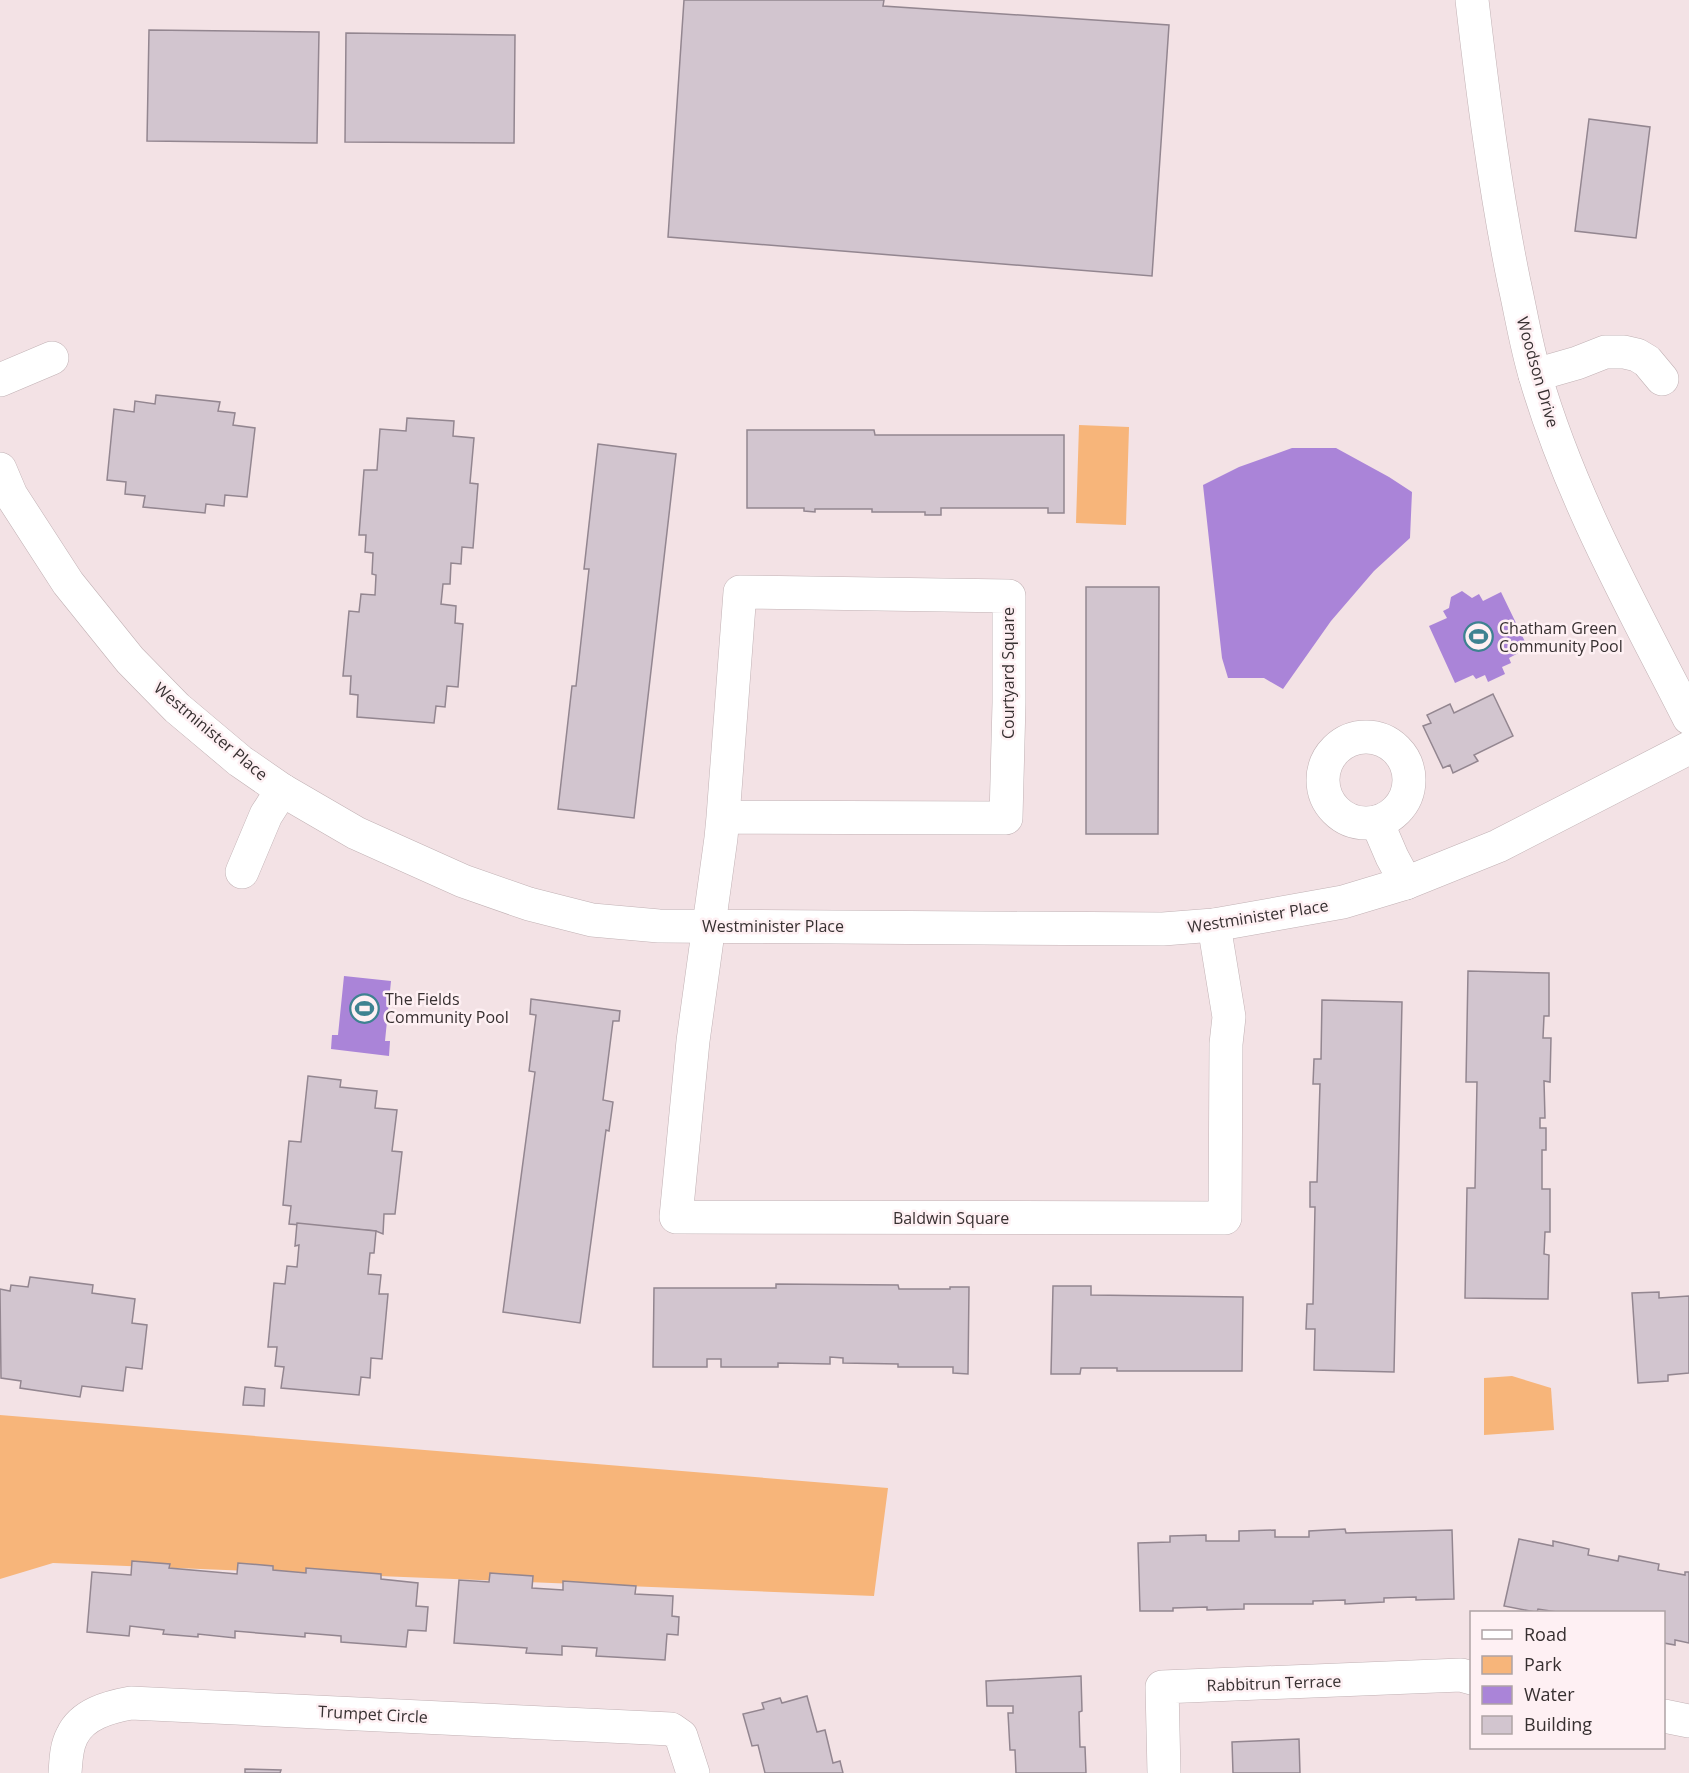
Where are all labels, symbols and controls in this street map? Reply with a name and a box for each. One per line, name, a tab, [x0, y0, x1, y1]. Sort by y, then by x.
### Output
street label: Woodson Drive	[1512, 314, 1564, 430]
street label: Courtyard Square	[997, 607, 1019, 739]
place label: Chatham Green Community Pool	[1499, 617, 1623, 657]
sports icon: Chatham Green Community Pool	[1462, 621, 1494, 653]
street label: Westminister Place	[150, 677, 272, 785]
street label: Westminister Place	[1186, 894, 1330, 938]
street label: Westminister Place	[702, 915, 844, 937]
place label: The Fields Community Pool	[385, 988, 509, 1028]
sports icon: The Fields Community Pool	[348, 992, 380, 1024]
street label: Baldwin Square	[893, 1207, 1009, 1229]
legend	[1470, 1611, 1665, 1749]
text: Road	[1524, 1622, 1567, 1646]
text: Park	[1524, 1652, 1562, 1676]
street label: Rabbitrun Terrace	[1206, 1670, 1342, 1696]
text: Water	[1524, 1682, 1575, 1706]
street label: Trumpet Circle	[318, 1700, 428, 1728]
text: Building	[1524, 1712, 1592, 1736]

